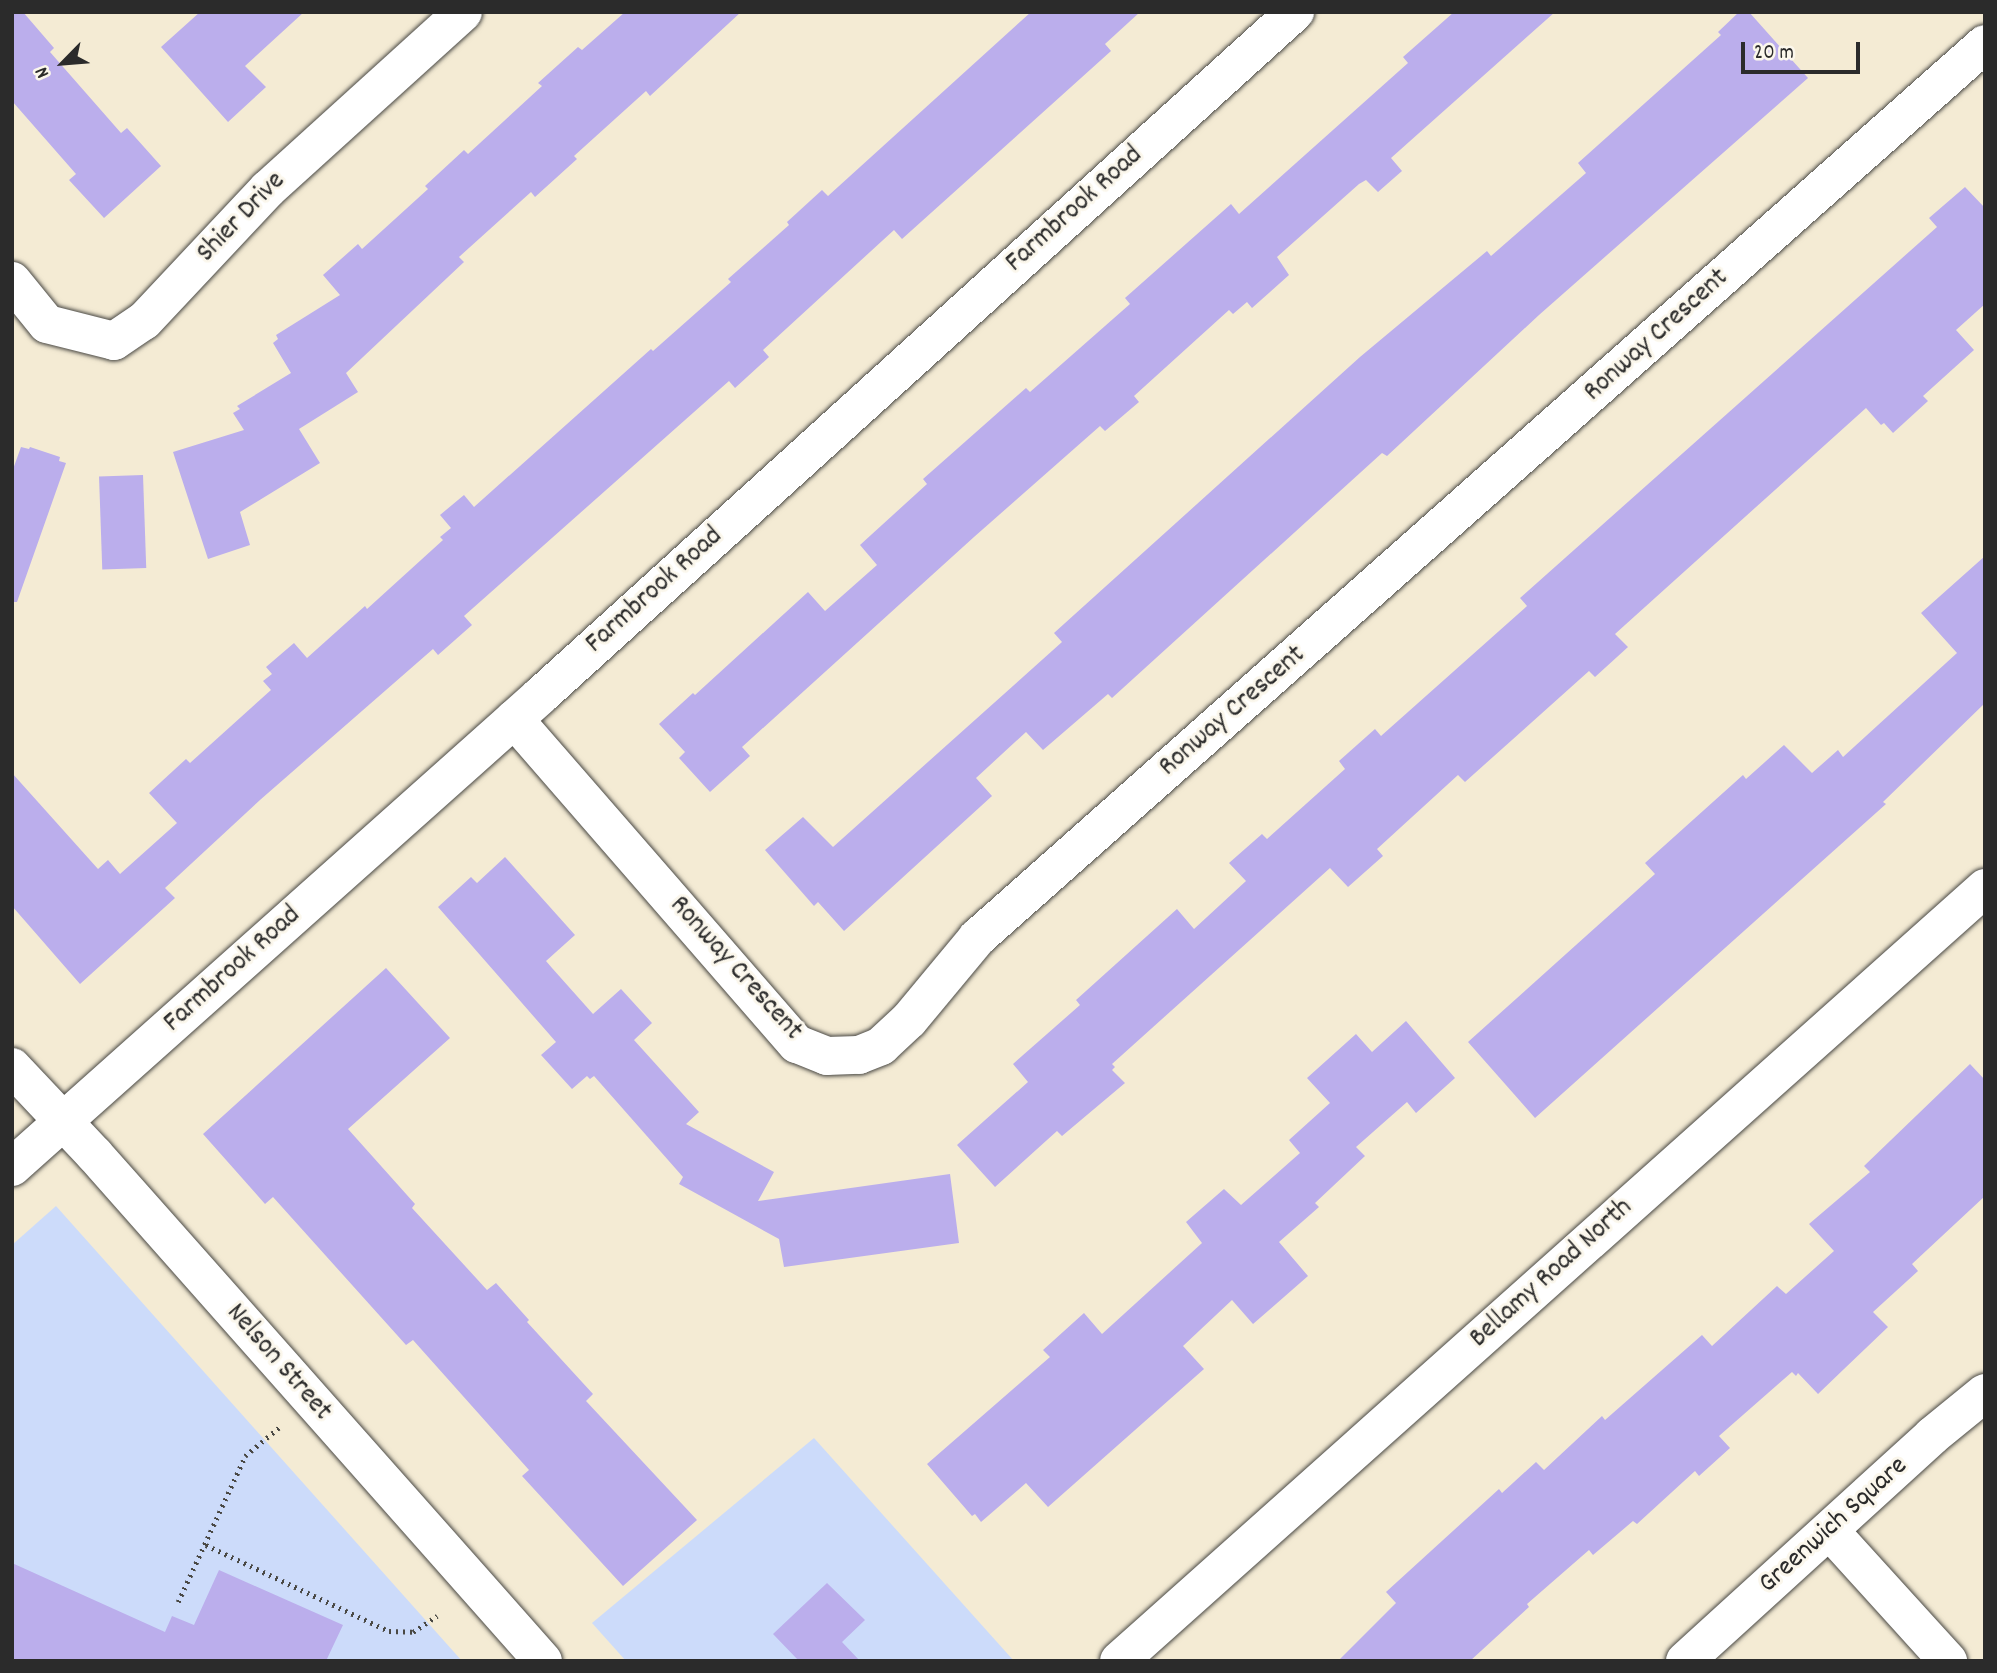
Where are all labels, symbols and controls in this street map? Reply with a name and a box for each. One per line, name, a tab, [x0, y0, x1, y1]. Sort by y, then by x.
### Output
north arrow	[28, 28, 98, 98]
scale bar	[1745, 28, 1864, 72]
text: 20 m	[1754, 39, 1794, 69]
text: N	[29, 62, 58, 82]
street label: Farmbrook Road	[1000, 140, 1150, 280]
street label: Shier Drive	[191, 166, 293, 270]
street label: Ronway Crescent	[1578, 262, 1736, 410]
street label: Farmbrook Road	[580, 521, 730, 661]
street label: Ronway Crescent	[1153, 639, 1313, 785]
street label: Ronway Crescent	[661, 890, 809, 1048]
street label: Farmbrook Road	[158, 900, 308, 1040]
street label: Bellamy Road North	[1464, 1192, 1640, 1356]
street label: Nelson Street	[218, 1297, 338, 1429]
street label: Greenwich Square	[1753, 1450, 1915, 1602]

